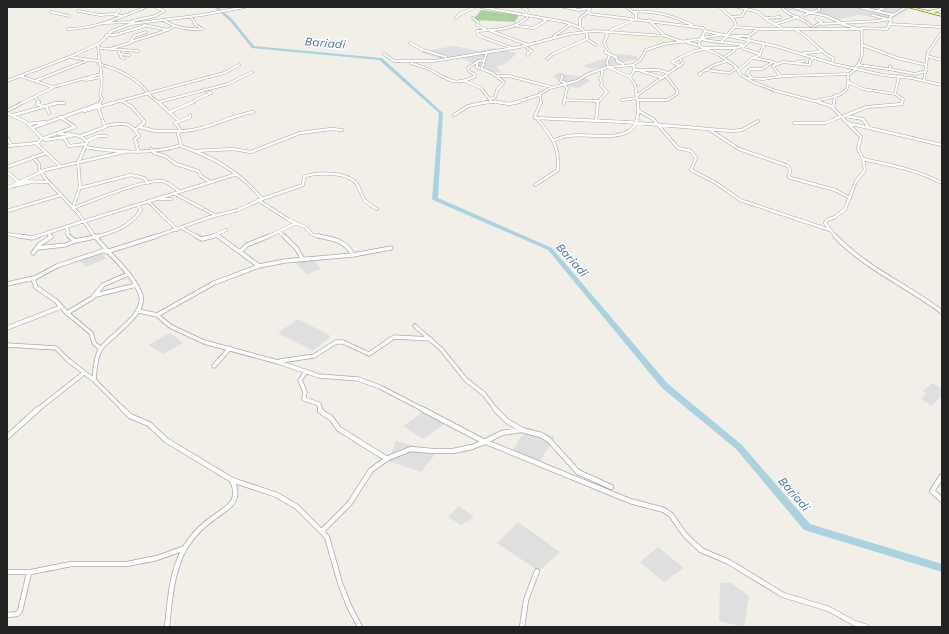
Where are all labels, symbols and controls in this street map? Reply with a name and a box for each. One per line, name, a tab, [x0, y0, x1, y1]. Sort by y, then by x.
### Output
water label: Bariadi	[304, 34, 347, 52]
water label: Bariadi	[553, 240, 591, 281]
water label: Bariadi	[775, 474, 813, 515]

